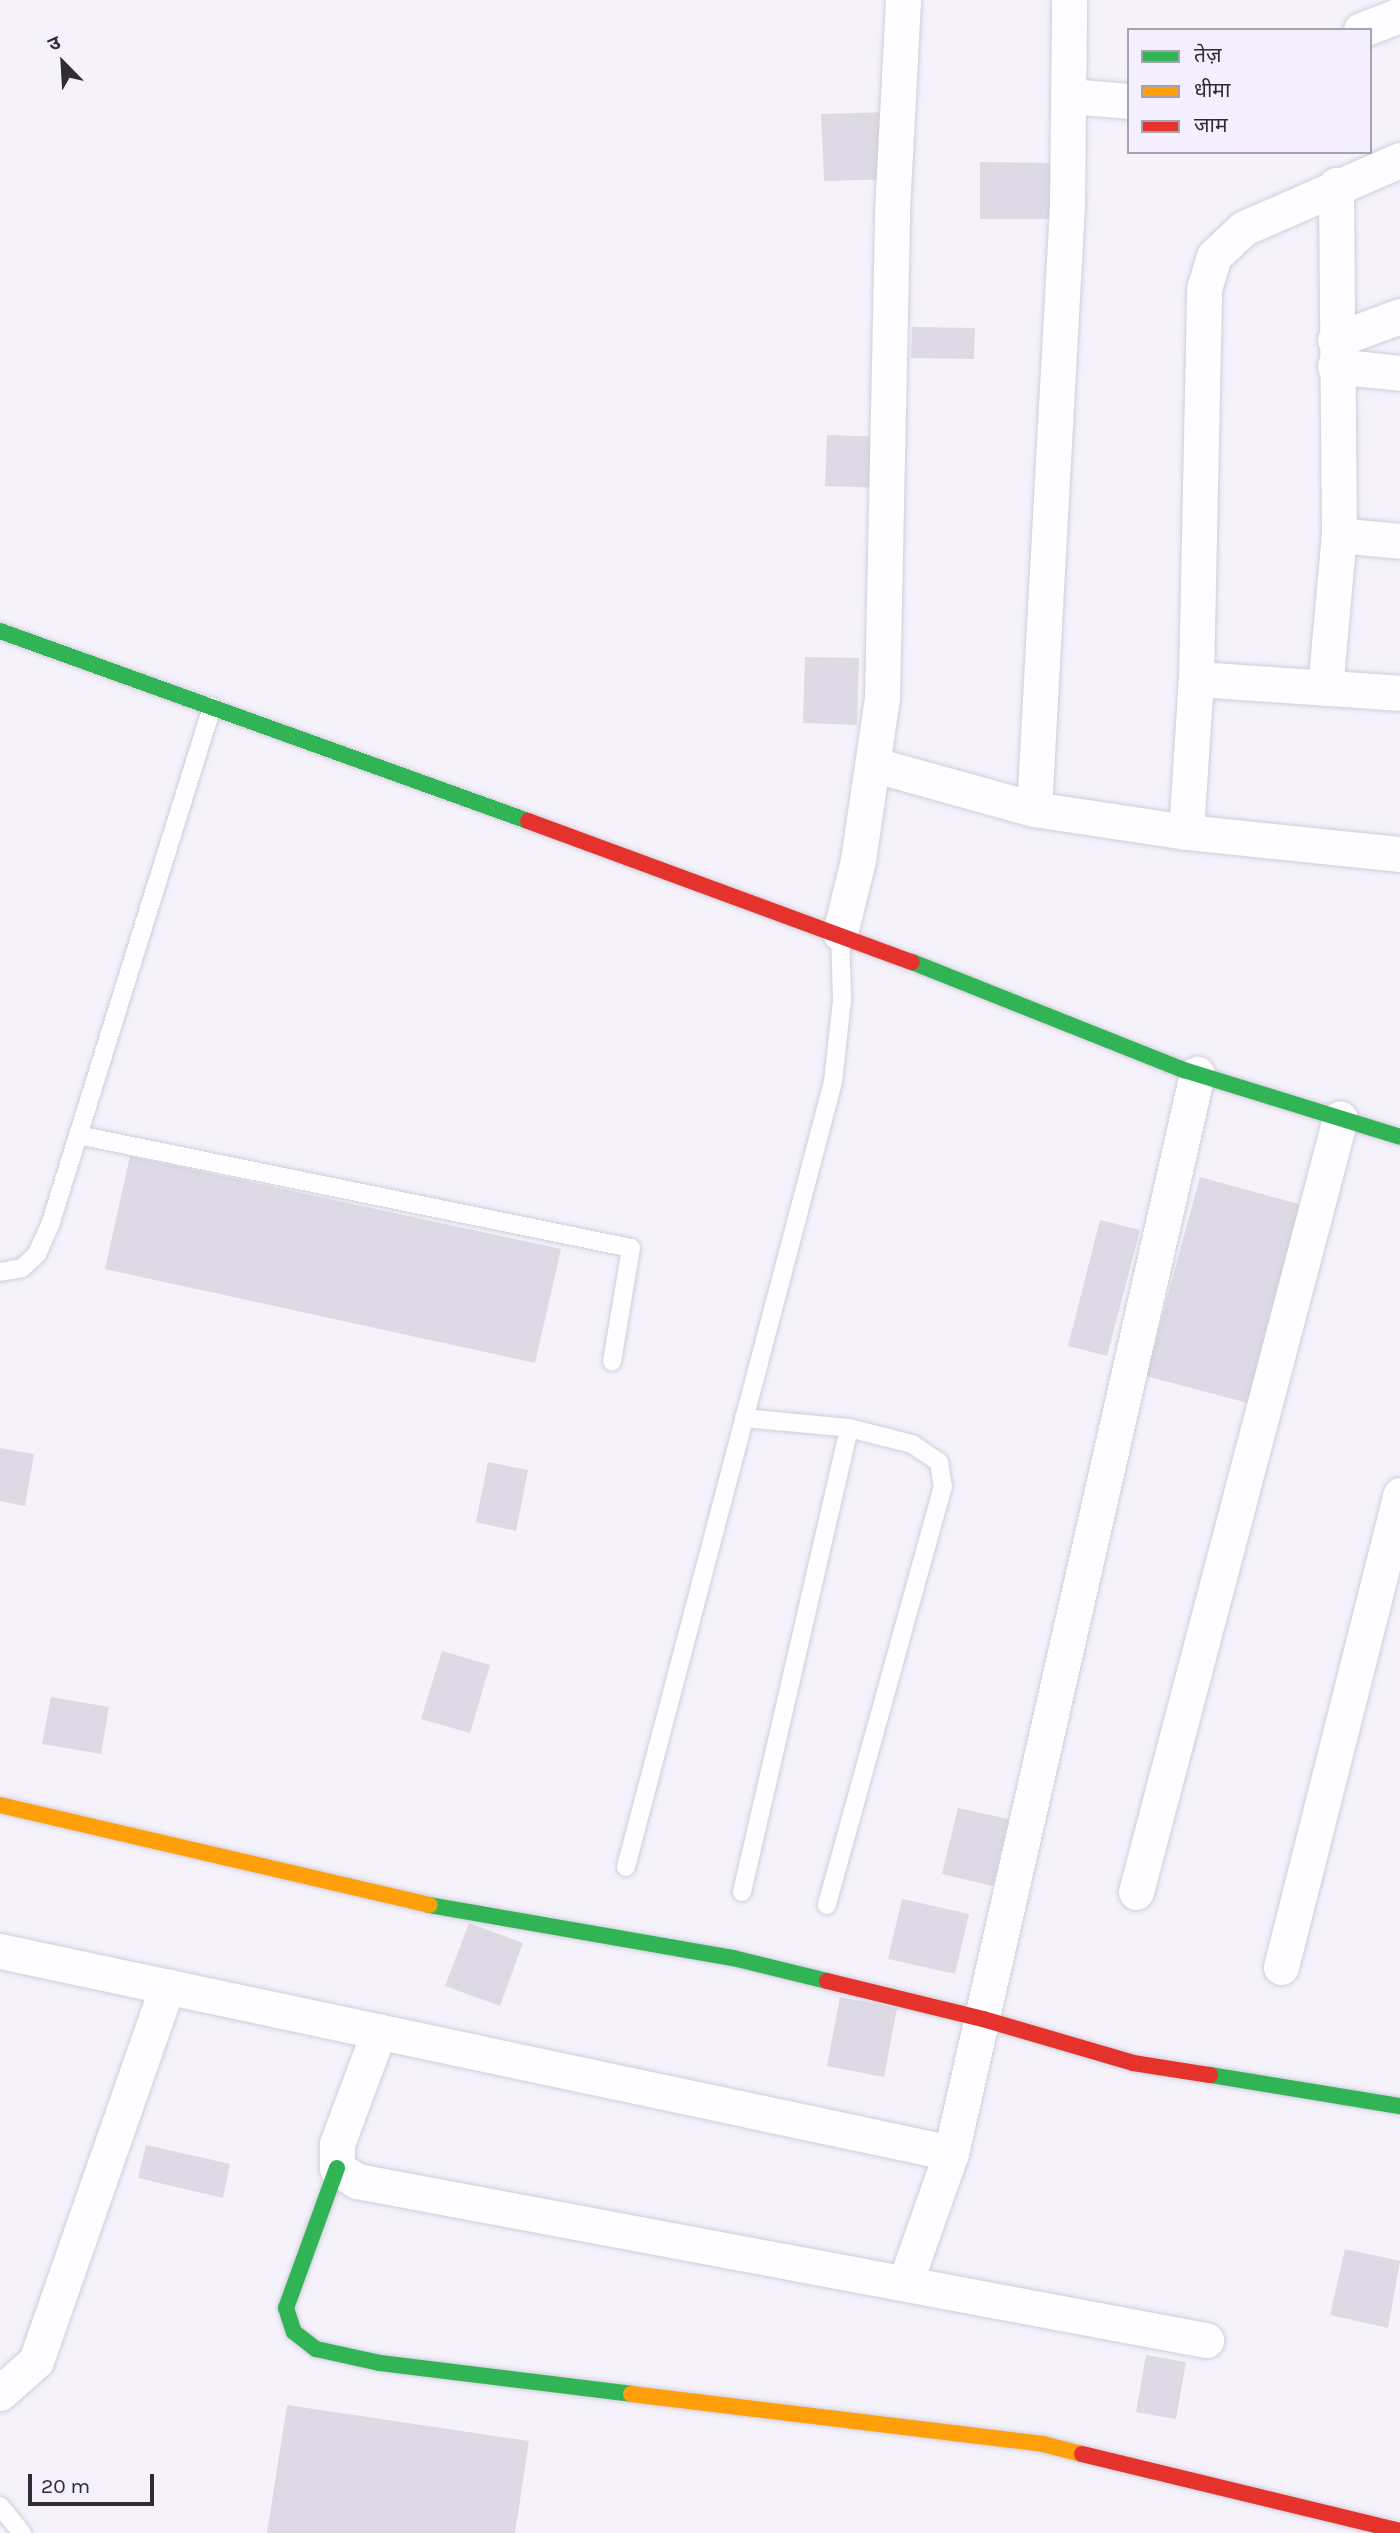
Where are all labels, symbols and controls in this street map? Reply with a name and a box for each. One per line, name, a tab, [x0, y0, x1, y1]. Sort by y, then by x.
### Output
north arrow	[28, 28, 98, 98]
legend	[1127, 28, 1372, 154]
text: उ	[45, 32, 64, 56]
text: तेज़	[1194, 43, 1222, 67]
text: धीमा	[1194, 78, 1230, 102]
text: जाम	[1194, 113, 1228, 137]
scale bar	[32, 2460, 158, 2504]
text: 20 m	[41, 2474, 90, 2498]

